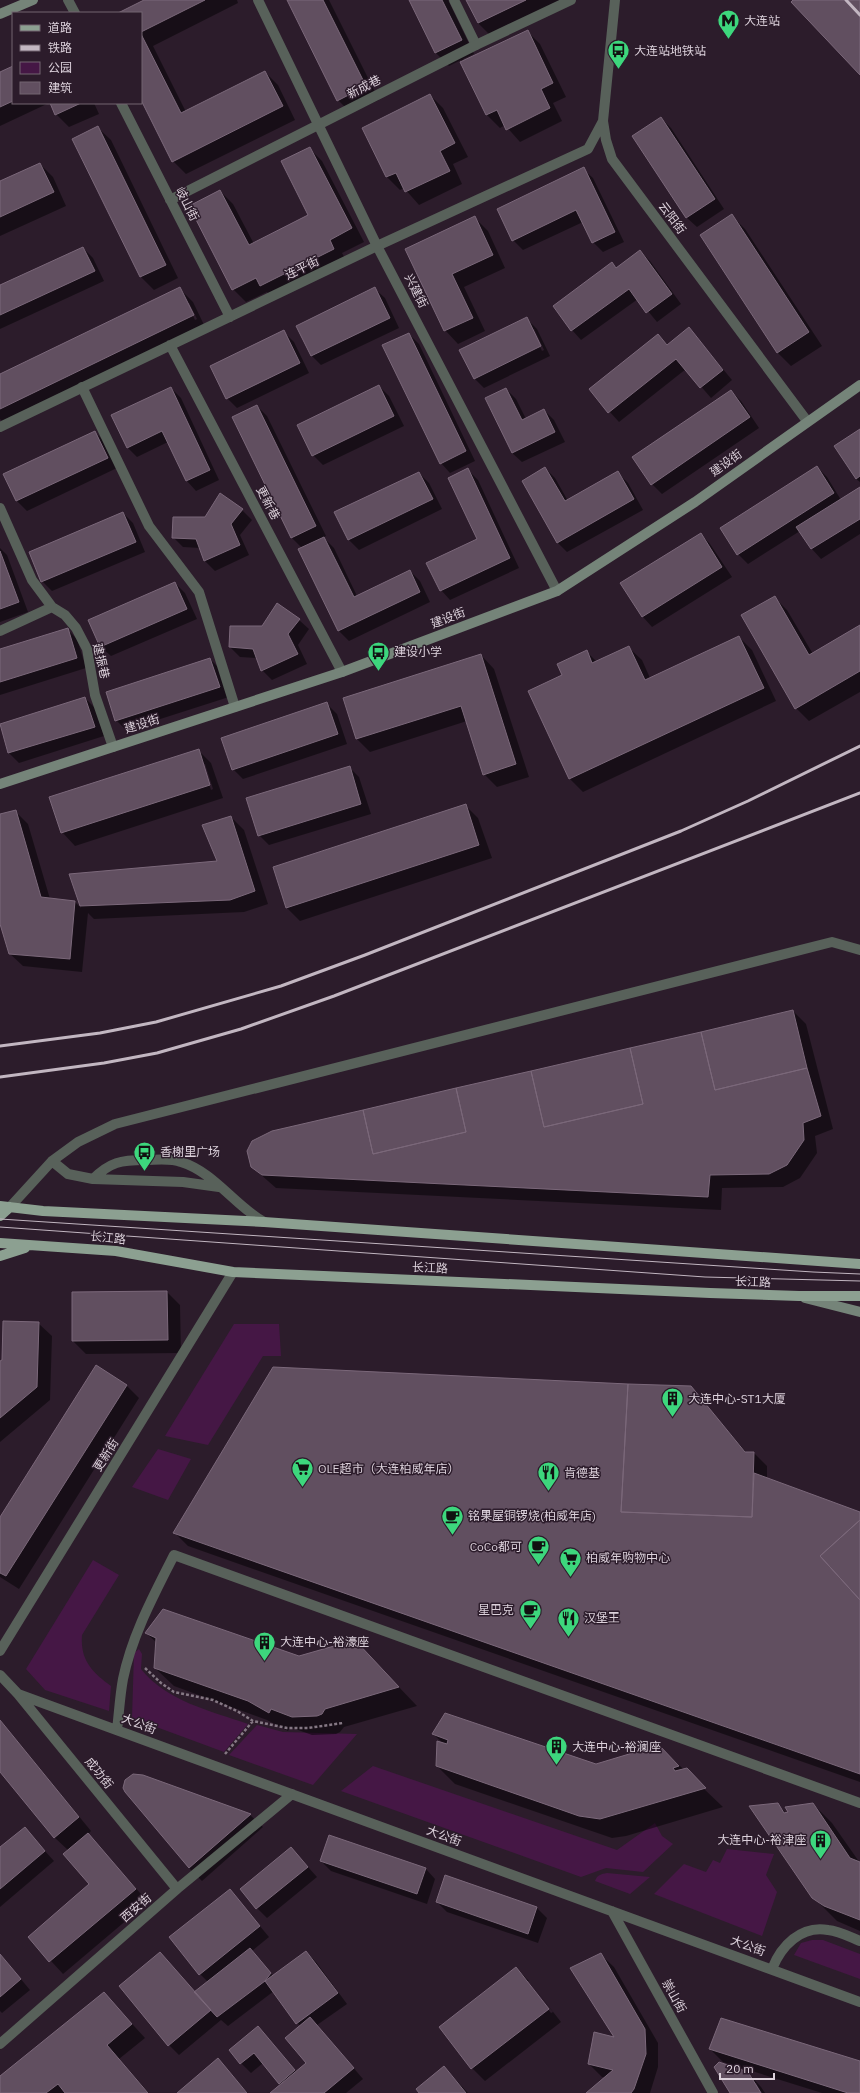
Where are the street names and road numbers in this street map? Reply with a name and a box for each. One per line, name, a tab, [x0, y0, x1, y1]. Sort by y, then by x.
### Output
street label: 新成巷	[344, 72, 383, 101]
street label: 岐山街	[173, 184, 202, 223]
street label: 云阳街	[656, 199, 689, 237]
street label: 连平街	[282, 253, 321, 282]
street label: 兴建街	[402, 271, 431, 310]
street label: 建设街	[707, 446, 745, 479]
street label: 更新巷	[253, 483, 284, 522]
street label: 建设街	[428, 604, 467, 631]
street label: 建振巷	[90, 642, 113, 680]
street label: 建设街	[122, 711, 161, 736]
street label: 长江路	[89, 1228, 127, 1247]
street label: 长江路	[412, 1259, 448, 1276]
street label: 长江路	[735, 1273, 771, 1290]
street label: 更新街	[90, 1435, 121, 1474]
street label: 大公街	[120, 1710, 159, 1737]
street label: 成功街	[82, 1754, 117, 1791]
street label: 大公街	[425, 1822, 464, 1849]
street label: 西安街	[117, 1890, 154, 1925]
street label: 大公街	[729, 1932, 768, 1959]
street label: 崇山街	[659, 1976, 690, 2015]

